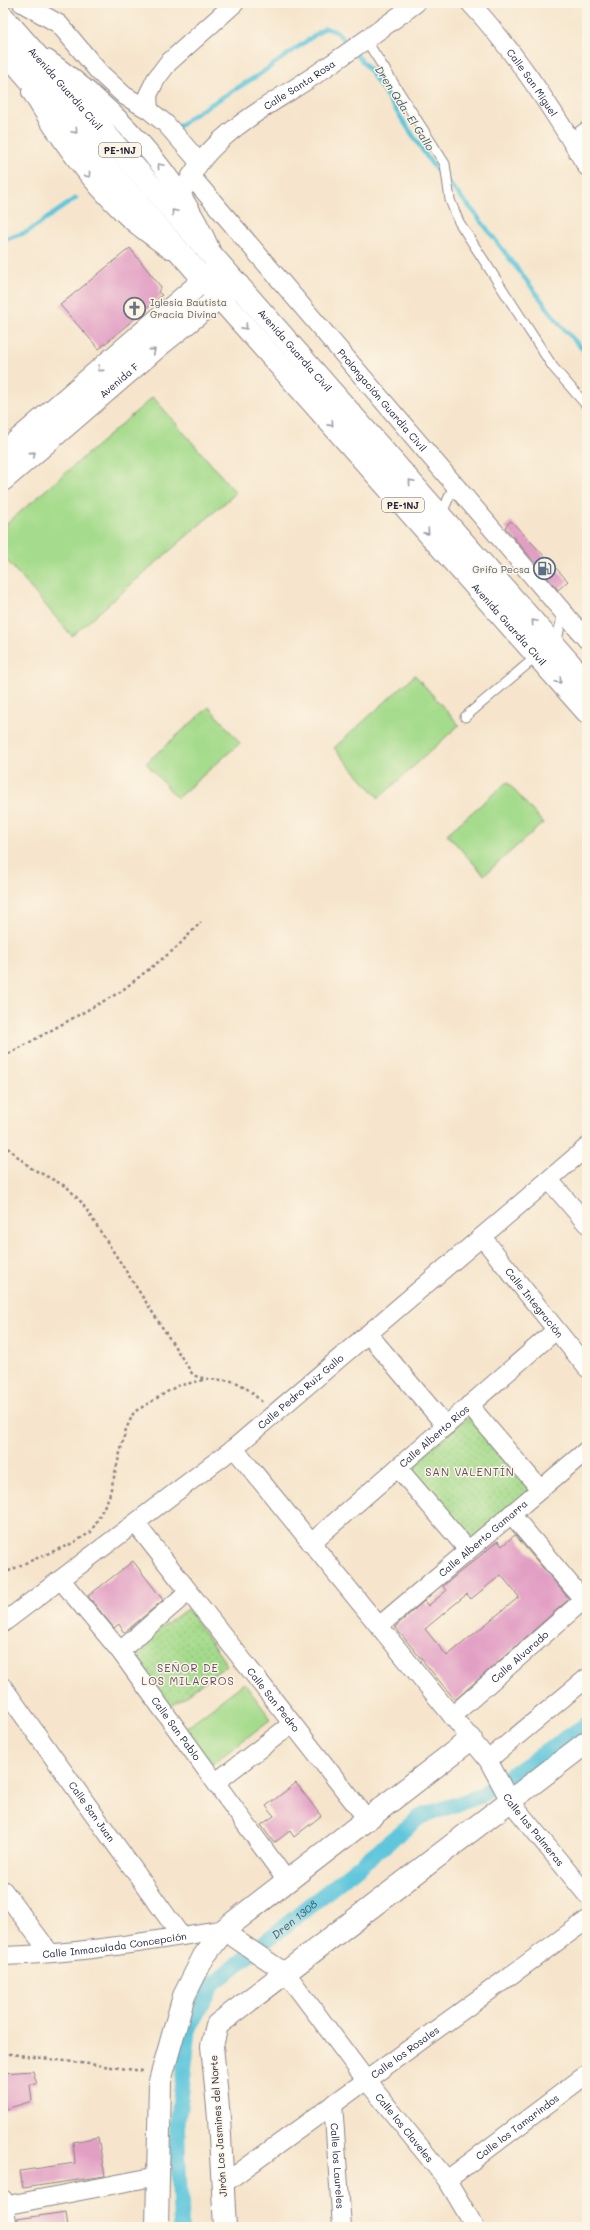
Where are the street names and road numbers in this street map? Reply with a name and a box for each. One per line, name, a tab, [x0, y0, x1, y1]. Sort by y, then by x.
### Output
street label: Avenida Guardia Civil	[25, 44, 106, 133]
street label: Calle San Miguel	[504, 46, 561, 119]
street label: Calle Santa Rosa	[261, 56, 338, 113]
road number: PE-1NJ	[99, 143, 141, 157]
street label: Avenida Guardia Civil	[255, 306, 335, 395]
street label: Prolongación Guardia Civil	[334, 346, 430, 454]
street label: Avenida F	[96, 359, 142, 401]
road number: PE-1NJ	[382, 498, 424, 512]
street label: Avenida Guardia Civil	[469, 580, 549, 668]
street label: Calle Integración	[502, 1265, 567, 1340]
street label: Calle Pedro Ruiz Gallo	[254, 1351, 346, 1432]
street label: Calle Alberto Ríos	[396, 1402, 472, 1470]
street label: Calle Alberto Gamarra	[435, 1496, 530, 1580]
street label: Calle Alvarado	[488, 1627, 551, 1686]
street label: Calle San Pedro	[244, 1665, 303, 1735]
street label: Calle San Pablo	[148, 1694, 204, 1763]
street label: Calle San Juan	[66, 1778, 118, 1845]
street label: Calle las Palmeras	[500, 1791, 568, 1869]
street label: Calle Inmaculada Concepción	[42, 1928, 187, 1961]
street label: Calle los Rosales	[368, 2023, 442, 2082]
street label: Jirón Los Jasmines del Norte	[206, 2055, 230, 2197]
street label: Calle los Claveles	[372, 2090, 437, 2165]
street label: Calle los Tamarindos	[473, 2091, 562, 2163]
street label: Calle los Laureles	[327, 2122, 348, 2209]

